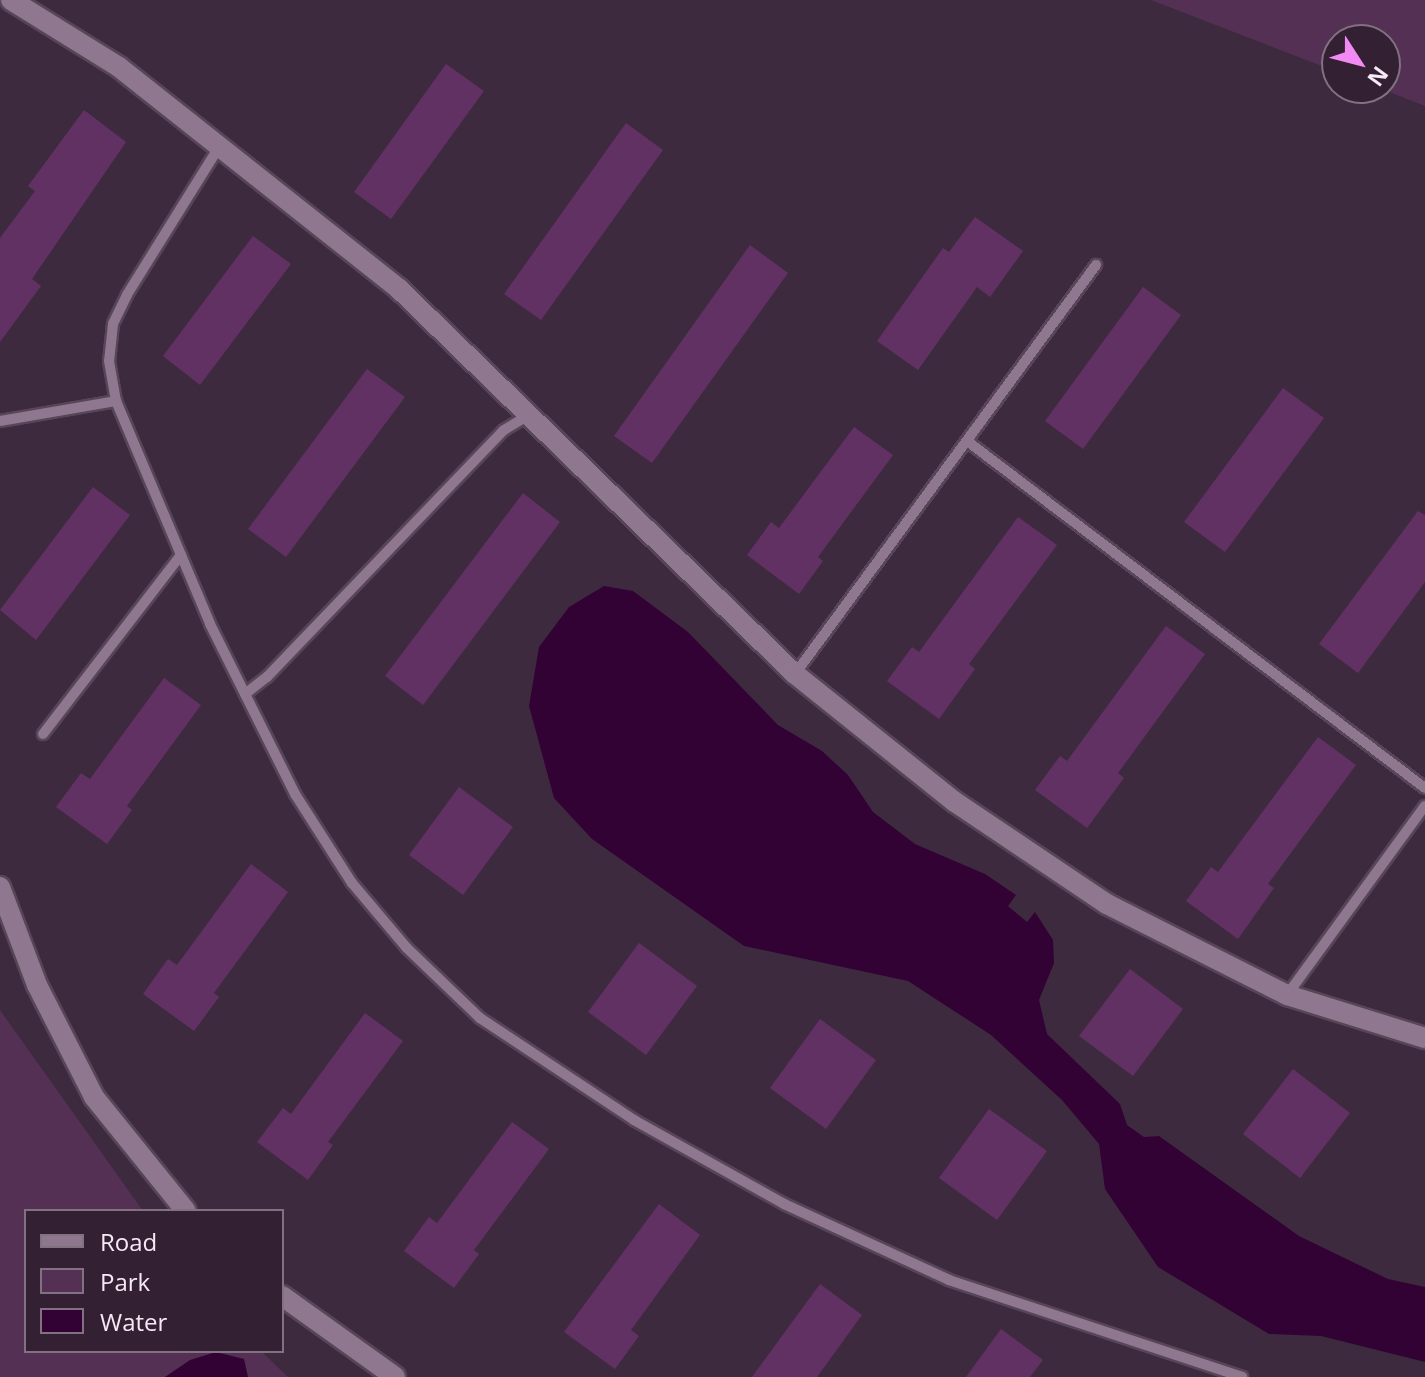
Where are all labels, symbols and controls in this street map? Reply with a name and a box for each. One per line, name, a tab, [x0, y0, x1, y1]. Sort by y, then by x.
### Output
north arrow	[1321, 24, 1401, 104]
text: N	[1361, 61, 1396, 93]
legend	[24, 1209, 284, 1353]
text: Road	[100, 1225, 157, 1258]
text: Park	[100, 1265, 150, 1298]
text: Water	[100, 1305, 167, 1338]

